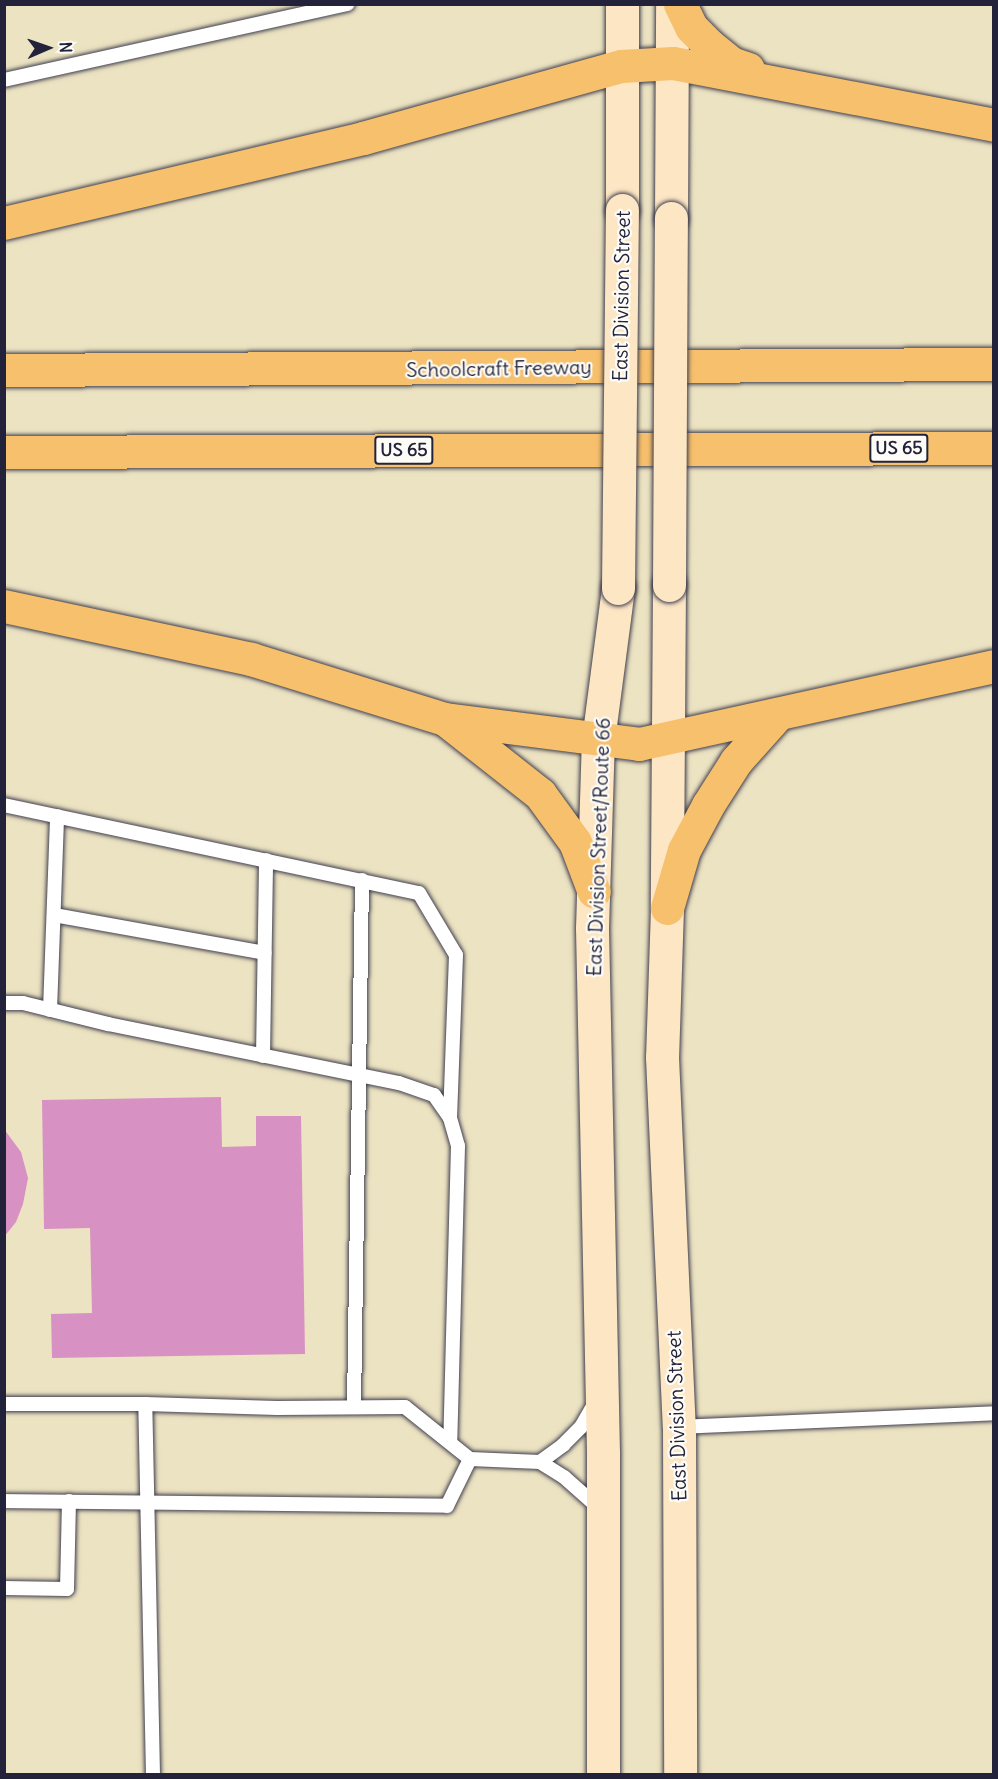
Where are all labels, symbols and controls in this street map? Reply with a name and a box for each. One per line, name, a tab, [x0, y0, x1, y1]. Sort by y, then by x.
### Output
north arrow	[18, 18, 78, 78]
text: N	[56, 41, 76, 53]
street label: East Division Street	[608, 210, 634, 382]
street label: Schoolcraft Freeway	[406, 354, 592, 382]
road number: US 65	[869, 433, 929, 463]
road number: US 65	[374, 435, 434, 465]
street label: East Division Street/Route 66	[581, 717, 615, 977]
street label: East Division Street	[661, 1330, 691, 1502]

